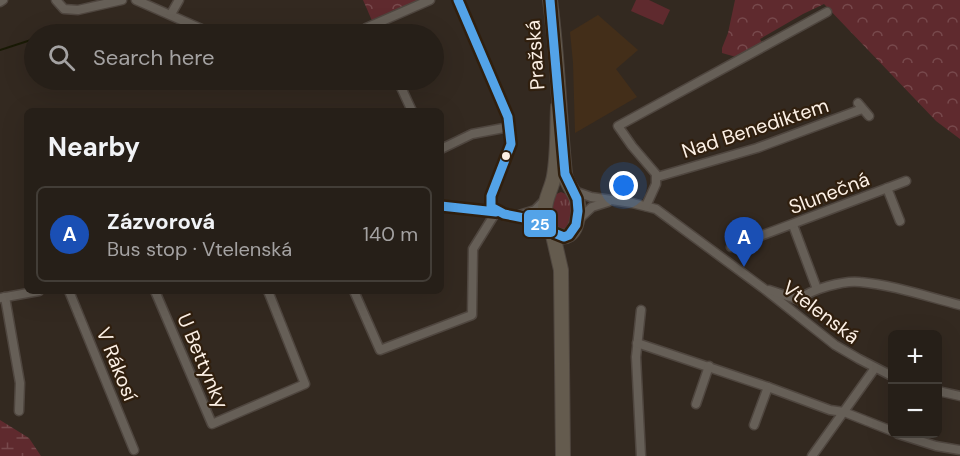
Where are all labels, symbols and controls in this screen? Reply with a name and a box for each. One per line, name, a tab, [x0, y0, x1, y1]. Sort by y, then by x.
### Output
street label: Pražská	[520, 19, 550, 91]
search box	[24, 24, 444, 90]
icon: search	[45, 41, 78, 74]
text: Search here	[93, 43, 214, 72]
street label: Nad Benediktem	[678, 92, 832, 164]
text: Nearby	[48, 130, 140, 164]
unlabelled marker	[500, 150, 512, 162]
street label: Slunečná	[785, 166, 873, 220]
your location	[609, 171, 638, 200]
text: Zázvorová	[107, 207, 215, 236]
line badge: 25	[523, 209, 557, 238]
text: 25	[530, 214, 550, 235]
pin: A	[724, 218, 764, 267]
text: A	[62, 221, 77, 247]
text: 140 m	[363, 221, 418, 247]
text: Bus stop · Vtelenská	[107, 236, 292, 262]
street label: Vtelenská	[777, 274, 865, 350]
street label: U Bettynky	[171, 309, 235, 413]
street label: V Rákosí	[91, 323, 144, 405]
map controls	[888, 330, 942, 438]
button: +	[888, 330, 942, 384]
button: −	[888, 384, 942, 438]

